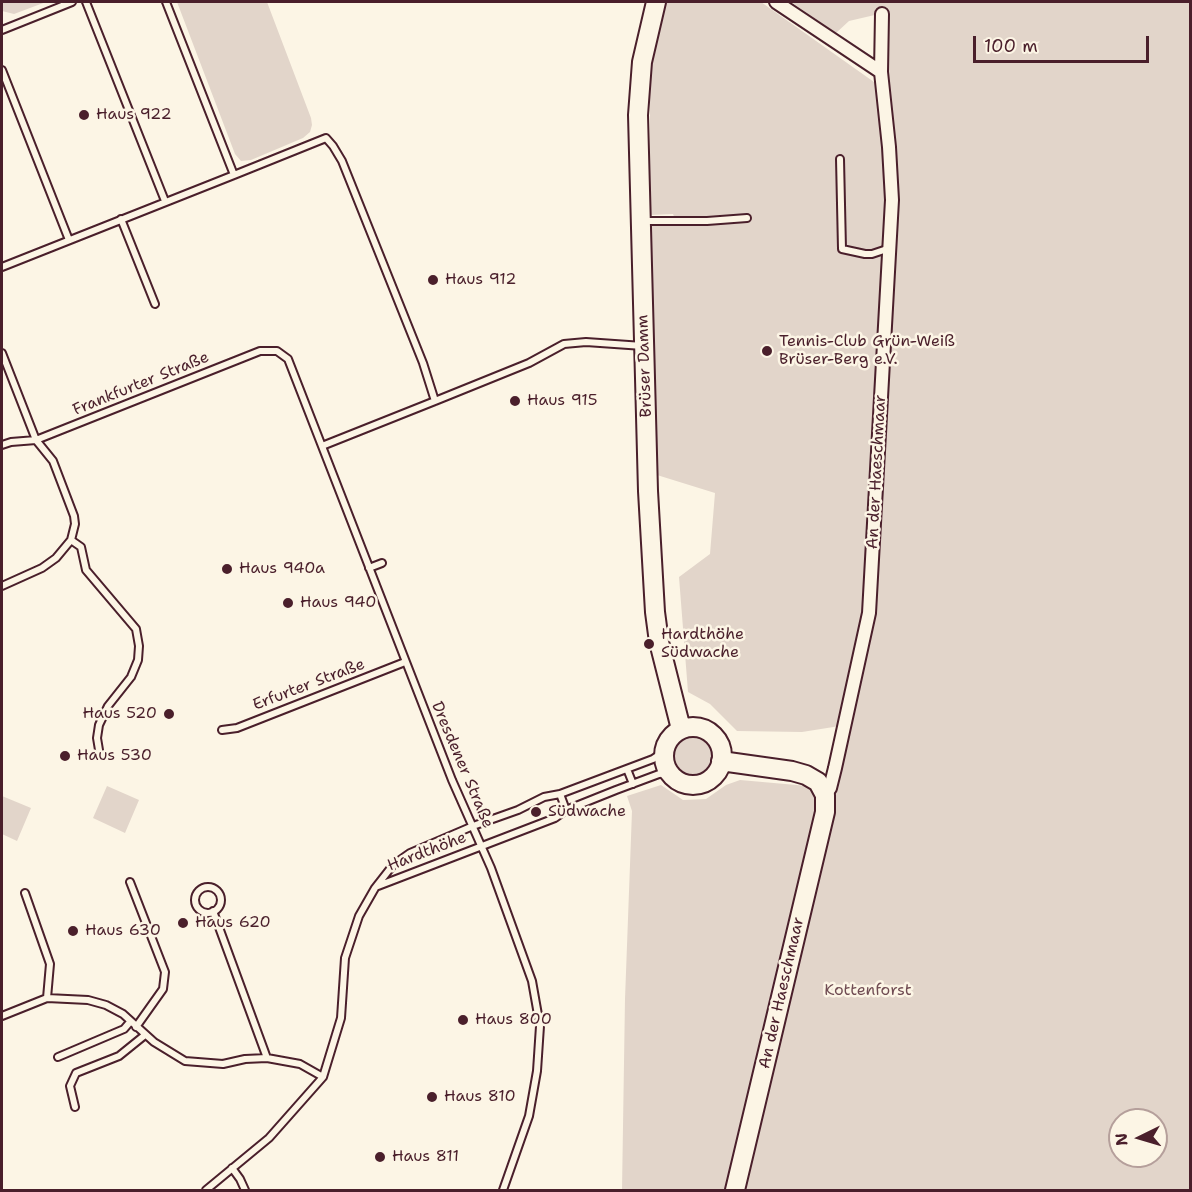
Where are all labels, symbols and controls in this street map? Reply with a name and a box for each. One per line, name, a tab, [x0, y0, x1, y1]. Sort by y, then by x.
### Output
scale bar	[976, 24, 1152, 62]
text: 100 m	[984, 34, 1038, 58]
place label: Haus 922	[96, 105, 172, 125]
marker: Haus 922	[77, 108, 91, 122]
place label: Haus 912	[445, 270, 516, 290]
marker: Haus 912	[426, 273, 440, 287]
street label: Brüser Damm	[634, 314, 656, 418]
place label: Tennis-Club Grün-Weiß Brüser-Berg e.V.	[779, 332, 955, 370]
marker: Tennis-Club Grün-Weiß Brüser-Berg e.V.	[760, 344, 774, 358]
street label: Frankfurter Straße	[70, 348, 212, 420]
place label: Haus 915	[527, 391, 598, 411]
marker: Haus 915	[508, 394, 522, 408]
street label: An der Haeschmaar	[863, 394, 891, 550]
place label: Haus 940a	[239, 559, 325, 579]
marker: Haus 940a	[220, 562, 234, 576]
place label: Haus 940	[300, 593, 376, 613]
marker: Haus 940	[281, 596, 295, 610]
place label: Hardthöhe Südwache	[661, 625, 744, 663]
marker: Hardthöhe Südwache	[642, 637, 656, 651]
street label: Erfurter Straße	[250, 655, 368, 715]
street label: Dresdener Straße	[427, 699, 497, 831]
place label: Haus 520	[82, 704, 157, 724]
marker: Haus 520	[162, 707, 176, 721]
place label: Haus 530	[77, 746, 152, 766]
marker: Haus 530	[58, 749, 72, 763]
place label: Südwache	[548, 802, 626, 822]
marker: Südwache	[529, 805, 543, 819]
street label: Hardthöhe	[385, 828, 469, 876]
place label: Haus 620	[195, 913, 271, 933]
street label: An der Haeschmaar	[755, 915, 809, 1071]
marker: Haus 620	[176, 916, 190, 930]
place label: Haus 630	[85, 921, 161, 941]
marker: Haus 630	[66, 924, 80, 938]
park label: Kottenforst	[824, 981, 912, 1001]
place label: Haus 800	[475, 1010, 552, 1030]
marker: Haus 800	[456, 1013, 470, 1027]
place label: Haus 810	[444, 1087, 516, 1107]
marker: Haus 810	[425, 1090, 439, 1104]
north arrow	[1108, 1108, 1168, 1168]
text: N	[1111, 1132, 1133, 1147]
place label: Haus 811	[392, 1147, 459, 1167]
marker: Haus 811	[373, 1150, 387, 1164]

